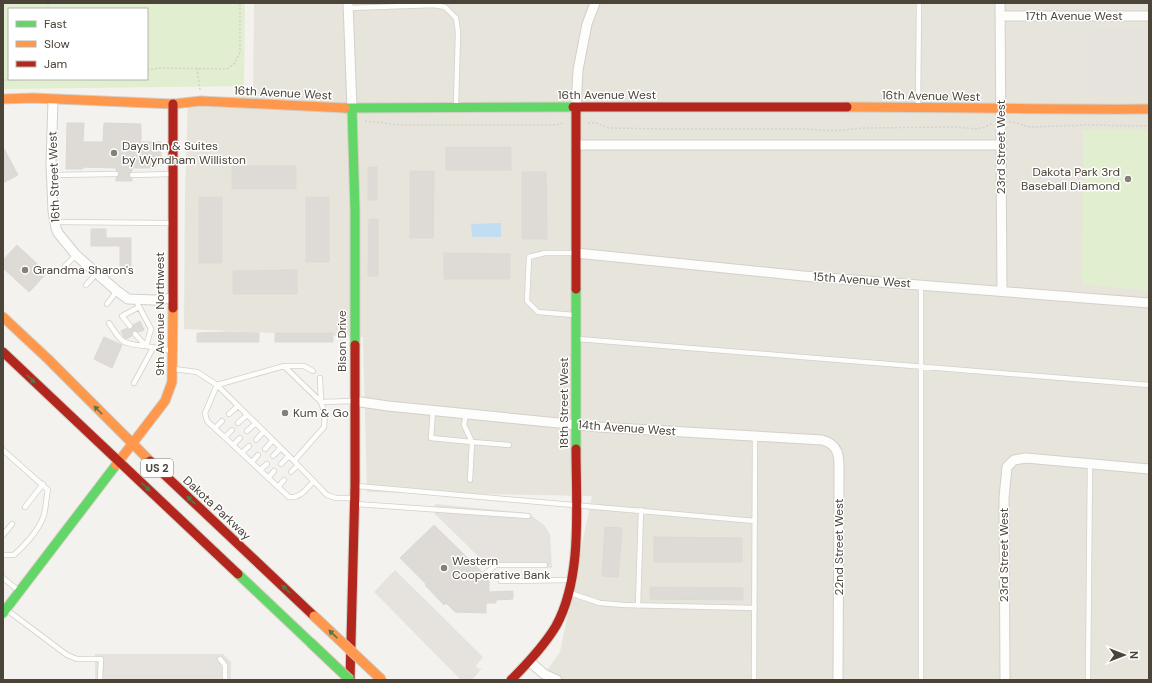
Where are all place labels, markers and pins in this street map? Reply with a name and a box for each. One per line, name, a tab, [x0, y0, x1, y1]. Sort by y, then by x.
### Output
place label: Days Inn & Suites by Wyndham Williston	[122, 138, 246, 168]
marker: Days Inn & Suites by Wyndham Williston	[109, 148, 119, 158]
place label: Dakota Park 3rd Baseball Diamond	[1021, 164, 1120, 194]
marker: Dakota Park 3rd Baseball Diamond	[1123, 174, 1133, 184]
place label: Grandma Sharon's	[33, 262, 134, 278]
marker: Grandma Sharon's	[20, 265, 30, 275]
place label: Kum & Go	[293, 405, 349, 421]
marker: Kum & Go	[280, 408, 290, 418]
place label: Western Cooperative Bank	[452, 553, 550, 583]
marker: Western Cooperative Bank	[439, 563, 449, 573]

